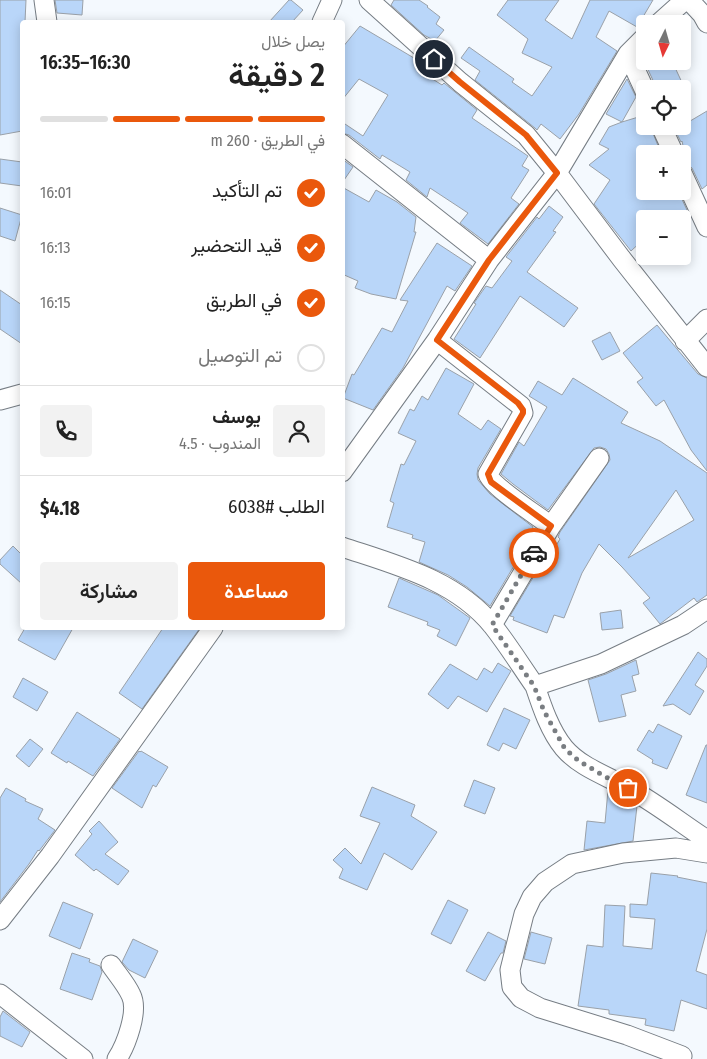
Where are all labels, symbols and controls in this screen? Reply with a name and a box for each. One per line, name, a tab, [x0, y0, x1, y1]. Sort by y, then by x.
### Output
north arrow	[636, 15, 691, 70]
map controls	[636, 15, 691, 265]
text: يصل خلال	[261, 32, 325, 51]
pin	[413, 38, 455, 80]
icon: home	[420, 45, 448, 73]
text: 16:30–16:35	[40, 51, 131, 74]
text: 2 دقيقة	[228, 56, 325, 94]
button: locate	[636, 80, 691, 135]
text: في الطريق · 260 m	[211, 131, 325, 150]
button: +	[636, 145, 691, 200]
text: تم التأكيد	[212, 179, 282, 202]
icon: check	[297, 179, 325, 207]
text: 16:01	[40, 183, 72, 202]
button: −	[636, 210, 691, 265]
text: قيد التحضير	[191, 234, 282, 257]
icon: check	[297, 234, 325, 262]
text: 16:13	[40, 238, 70, 257]
text: في الطريق	[206, 289, 282, 312]
icon: check	[297, 289, 325, 317]
text: 16:15	[40, 293, 71, 312]
text: تم التوصيل	[198, 344, 282, 367]
button: phone	[40, 405, 92, 457]
text: يوسف	[212, 405, 261, 428]
button: person	[273, 405, 325, 457]
text: المندوب · 4.5	[179, 434, 261, 453]
text: الطلب #6038	[228, 495, 325, 518]
text: $4.18	[40, 497, 80, 520]
courier	[509, 528, 559, 578]
icon: car	[520, 539, 548, 567]
button: مشاركة	[40, 562, 178, 620]
button: مساعدة	[188, 562, 325, 620]
pin	[607, 767, 649, 809]
icon: bag	[614, 774, 642, 802]

